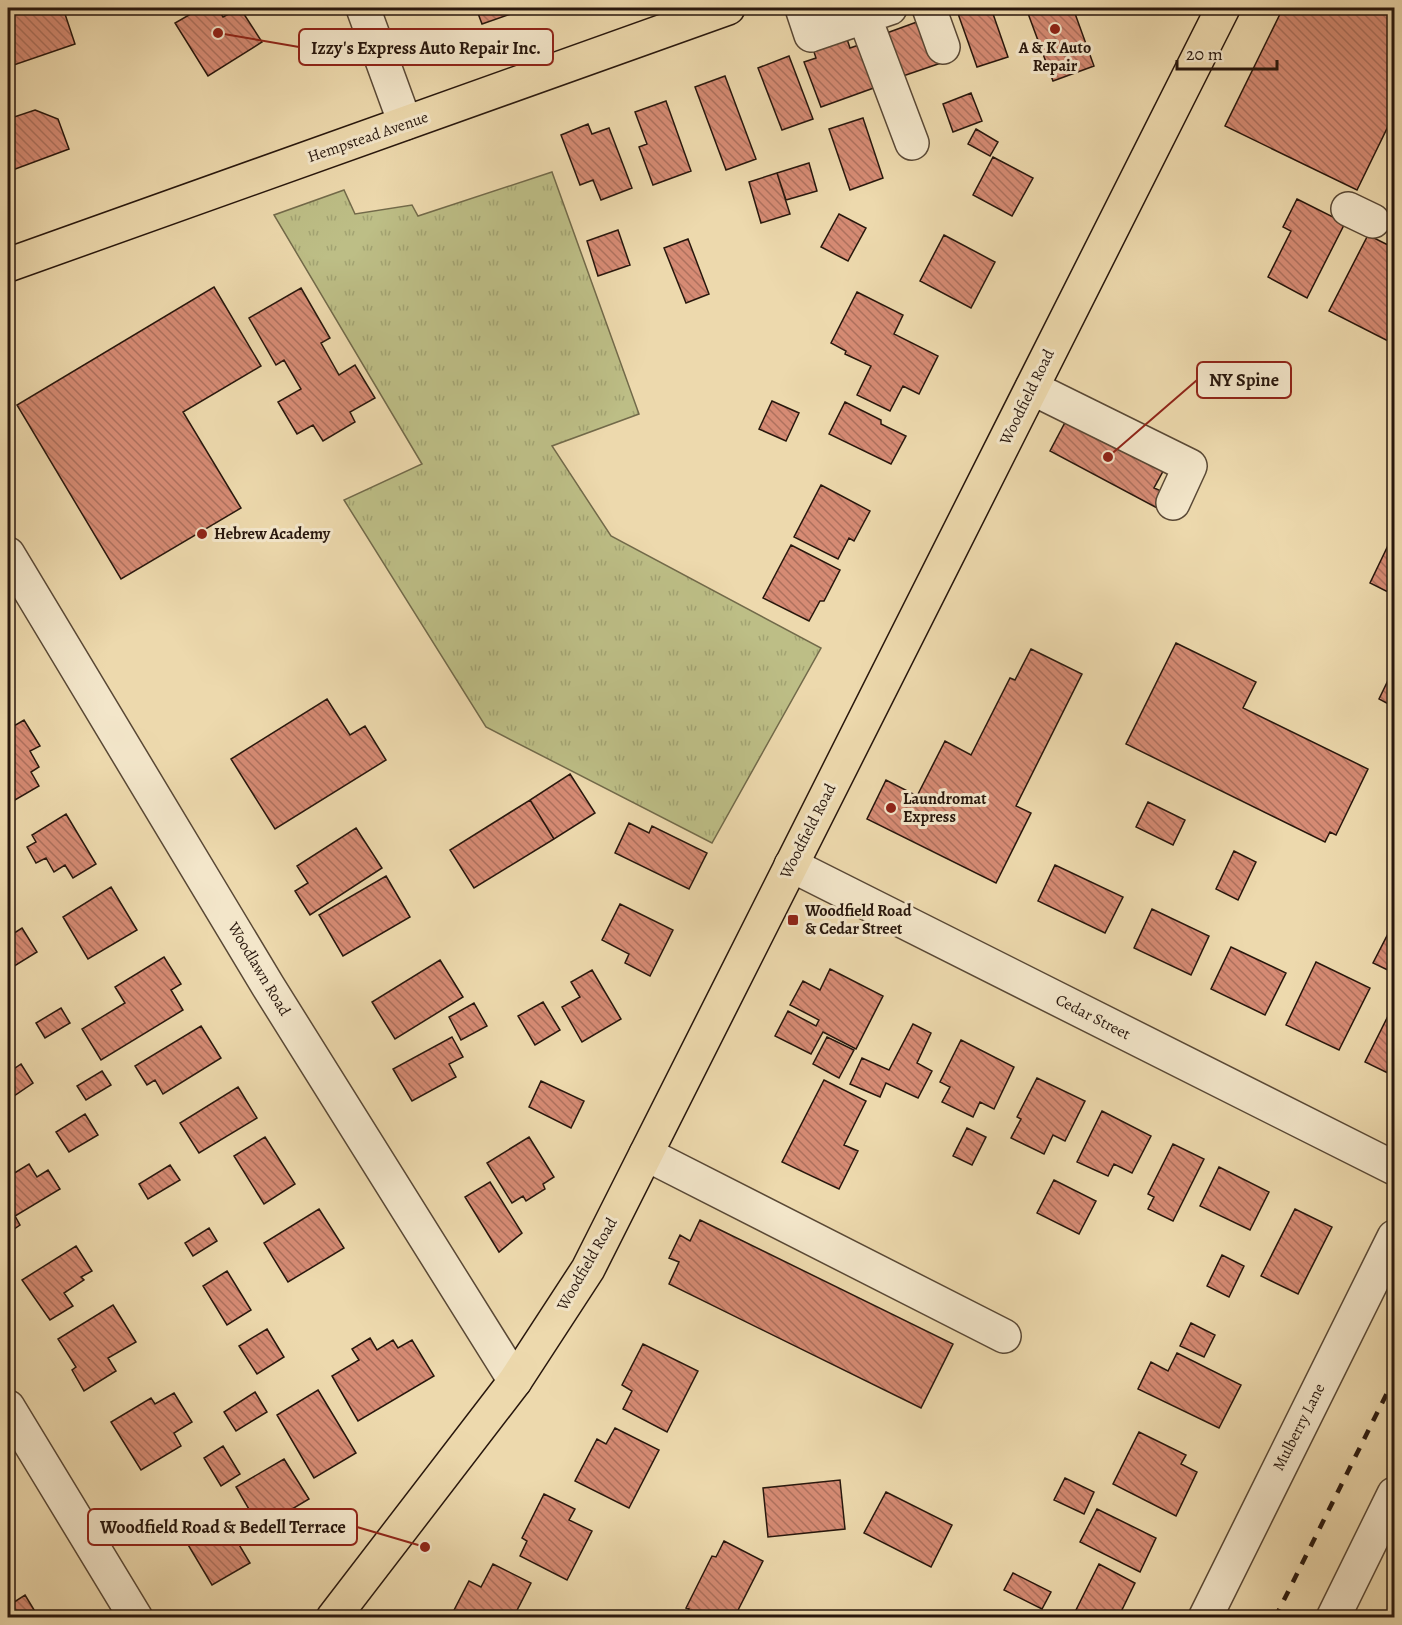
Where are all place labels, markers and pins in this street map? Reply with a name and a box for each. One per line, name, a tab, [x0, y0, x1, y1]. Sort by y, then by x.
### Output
marker: A & K Auto Repair	[1048, 22, 1062, 36]
callout: Izzy's Express Auto Repair Inc.	[299, 29, 553, 65]
place label: A & K Auto Repair	[1018, 37, 1091, 77]
callout: NY Spine	[1197, 362, 1291, 398]
place label: Hebrew Academy	[214, 523, 331, 545]
marker: Hebrew Academy	[195, 527, 209, 541]
place label: Laundromat Express	[903, 788, 987, 828]
marker: Laundromat Express	[884, 801, 898, 815]
place label: Woodfield Road & Cedar Street	[804, 900, 912, 940]
marker: Woodfield Road & Cedar Street	[786, 913, 800, 927]
callout: Woodfield Road & Bedell Terrace	[88, 1509, 357, 1545]

